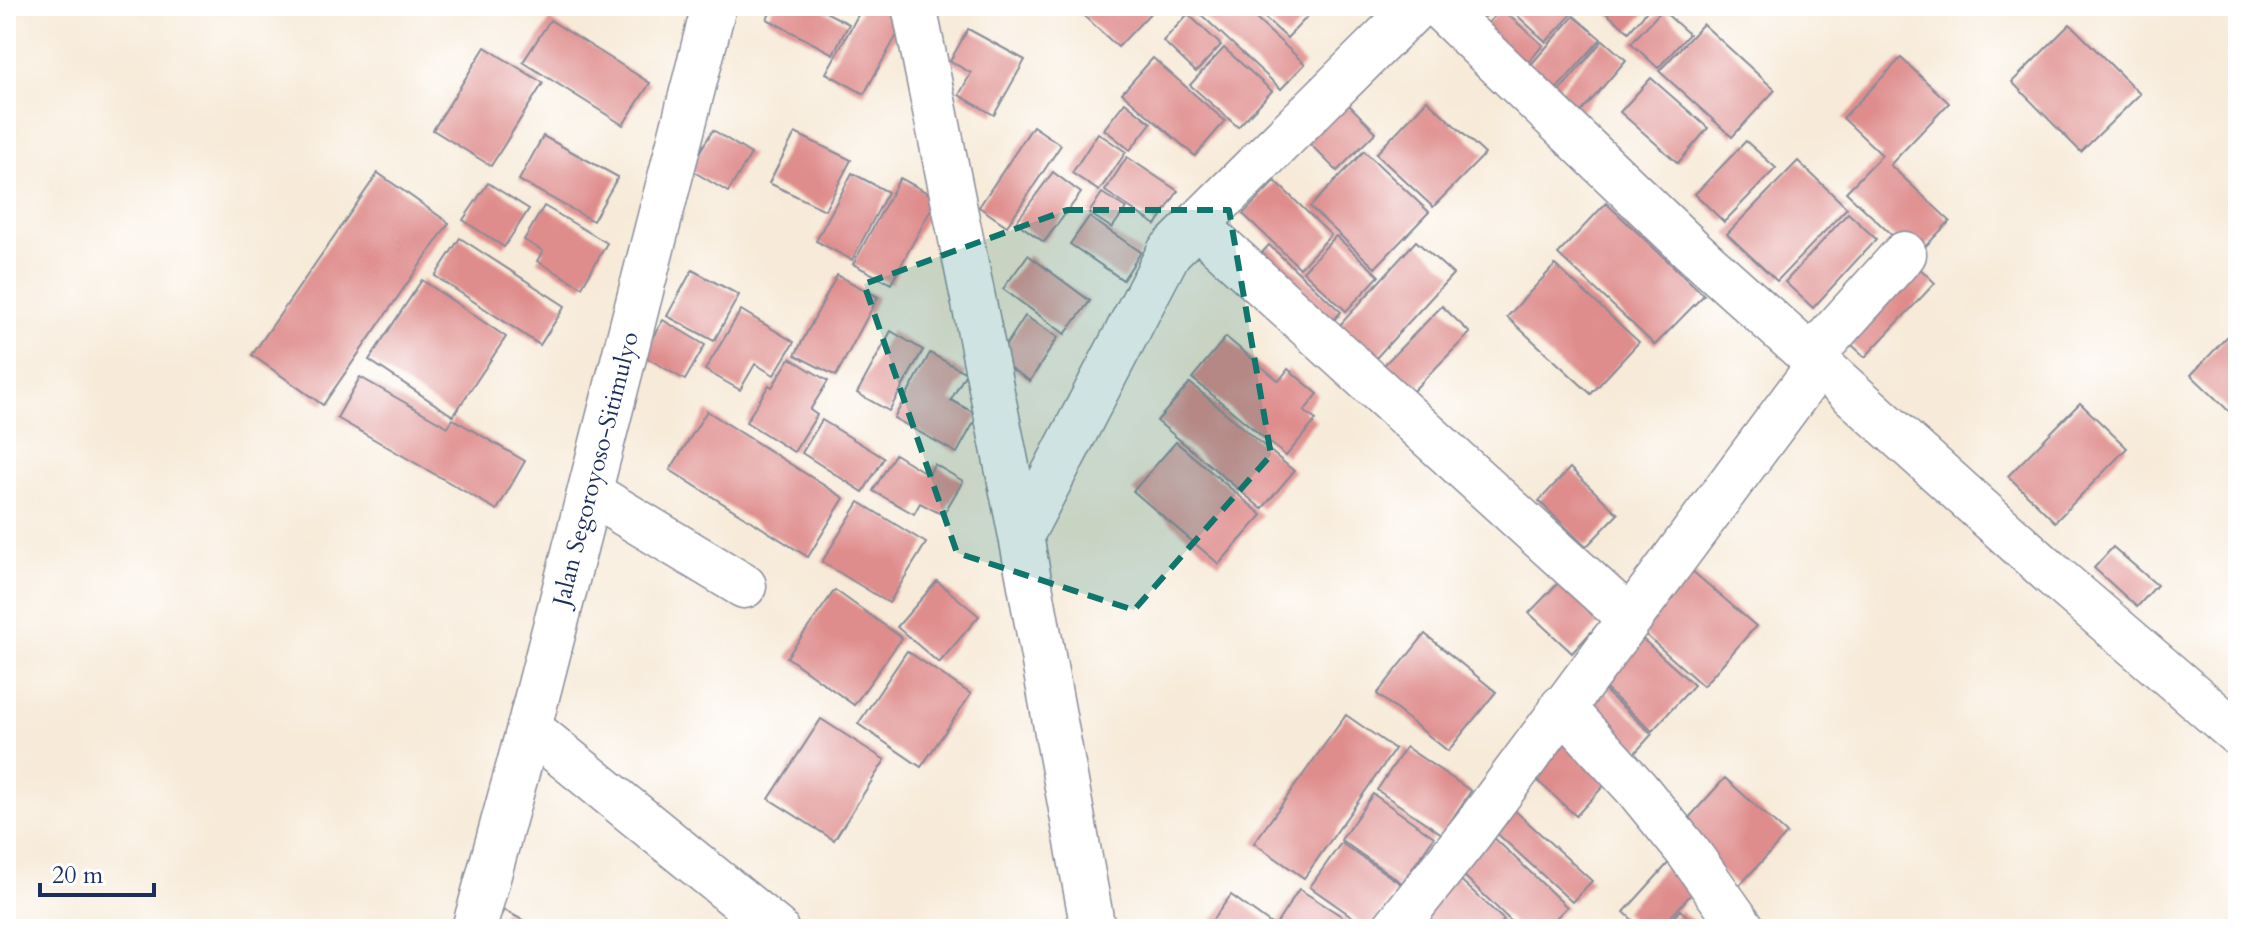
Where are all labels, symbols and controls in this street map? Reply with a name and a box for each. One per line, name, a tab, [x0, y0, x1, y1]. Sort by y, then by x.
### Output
street label: Jalan Segoroyoso-Sitimulyo	[544, 328, 646, 612]
scale bar	[40, 847, 154, 897]
text: 20 m	[52, 859, 104, 892]

